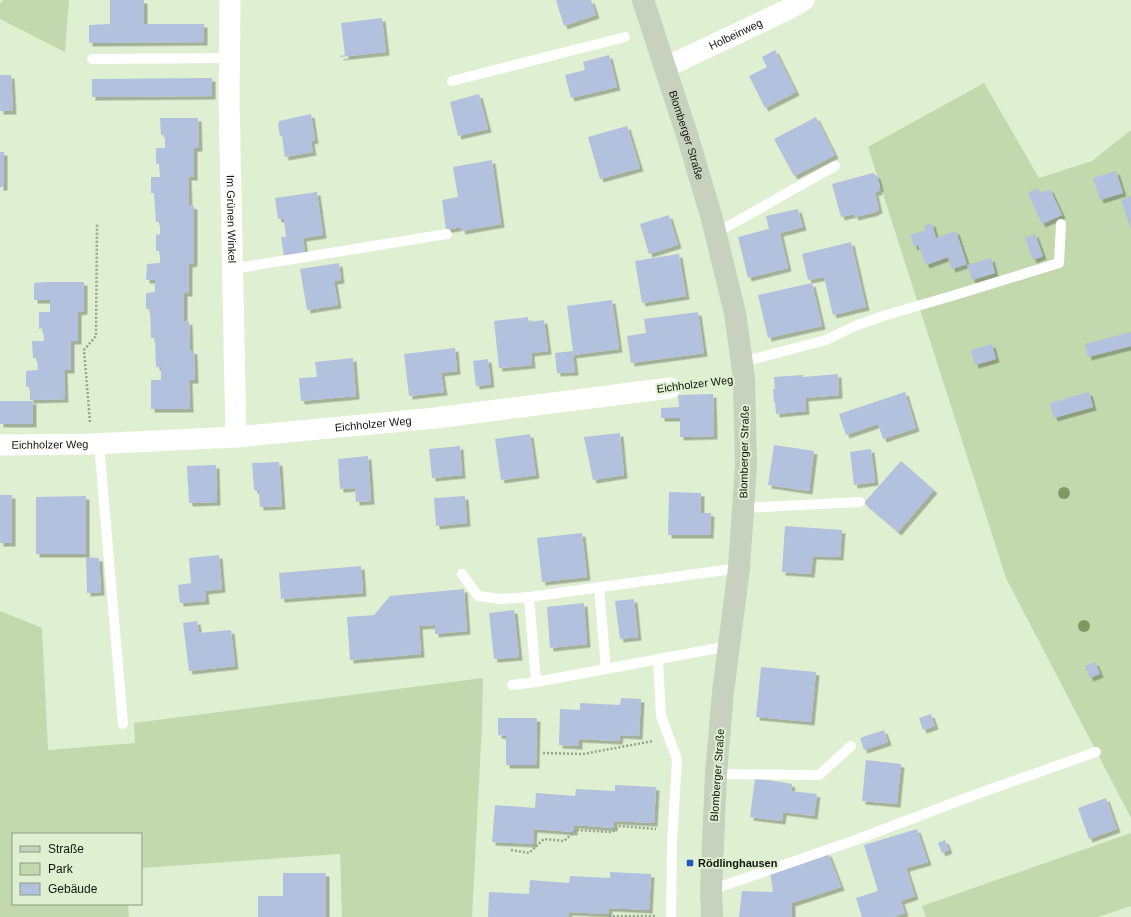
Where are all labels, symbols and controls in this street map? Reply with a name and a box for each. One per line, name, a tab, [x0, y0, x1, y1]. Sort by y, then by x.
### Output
street label: Holbeinweg	[707, 16, 764, 52]
street label: Blomberger Straße	[667, 89, 706, 181]
street label: Im Grünen Winkel	[225, 175, 238, 263]
street label: Eichholzer Weg	[656, 373, 734, 395]
street label: Blomberger Straße	[737, 405, 751, 499]
street label: Eichholzer Weg	[334, 414, 412, 434]
street label: Eichholzer Weg	[11, 438, 89, 451]
street label: Blomberger Straße	[708, 728, 726, 822]
legend	[12, 833, 142, 905]
text: Straße	[48, 842, 84, 856]
place label: Rödlinghausen	[698, 857, 778, 869]
marker: Rödlinghausen	[685, 858, 695, 868]
text: Park	[48, 862, 74, 876]
text: Gebäude	[48, 882, 98, 896]

